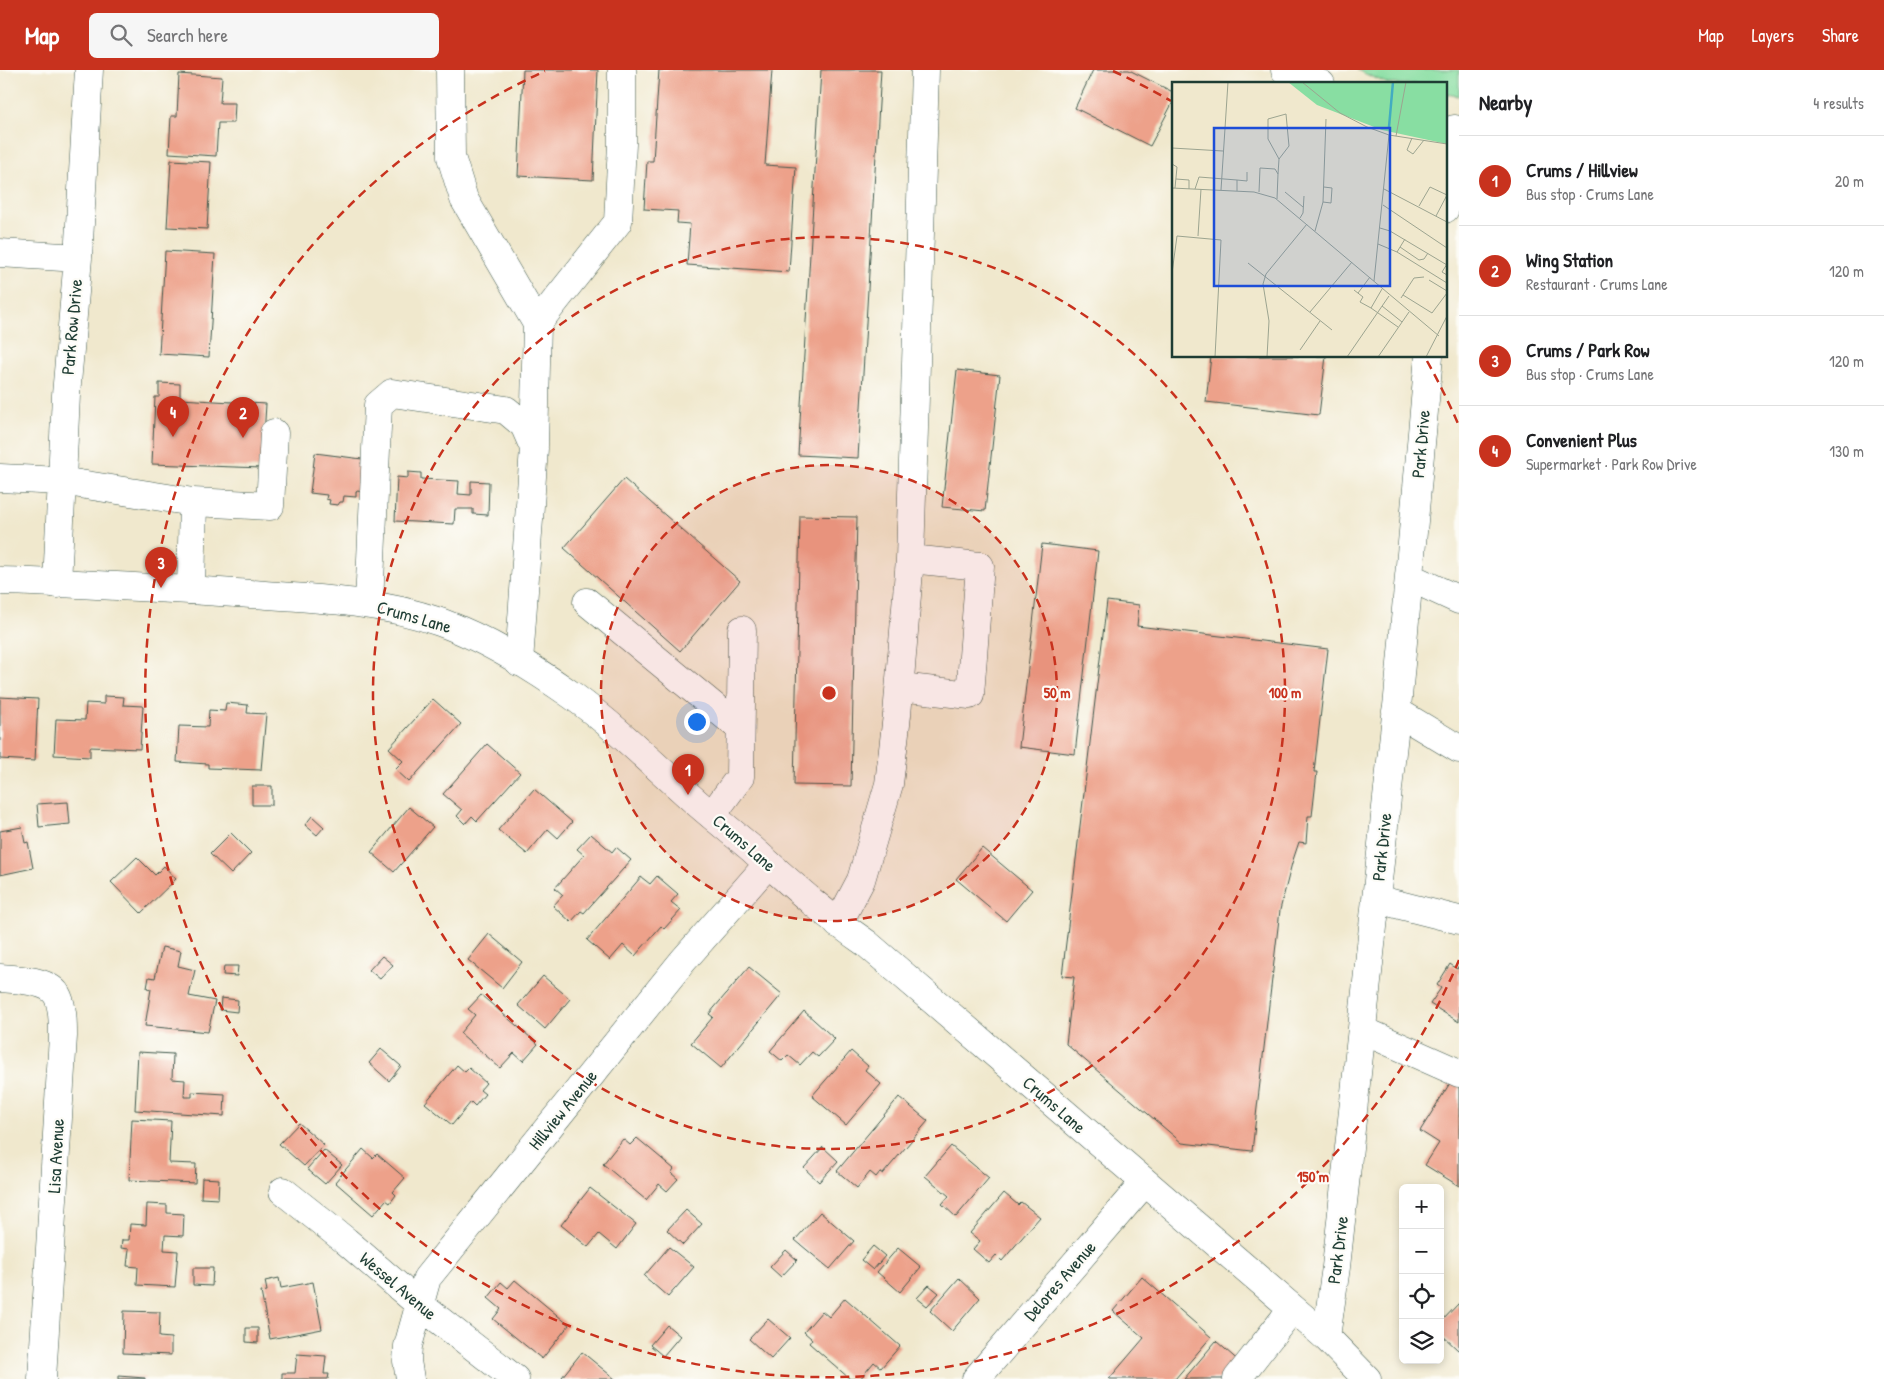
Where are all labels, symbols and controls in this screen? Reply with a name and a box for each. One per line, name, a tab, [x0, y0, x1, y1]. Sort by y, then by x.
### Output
search box	[89, 13, 439, 58]
text: Map	[25, 19, 59, 51]
icon: search	[107, 21, 135, 49]
text: Search here	[147, 22, 228, 48]
text: Map	[1698, 23, 1724, 48]
text: Layers	[1752, 23, 1794, 48]
text: Share	[1822, 23, 1859, 48]
inset map	[1172, 82, 1446, 358]
text: Nearby	[1479, 88, 1532, 117]
text: 4 results	[1813, 92, 1864, 114]
text: Crums / Hillview	[1526, 157, 1638, 183]
text: 1	[1492, 170, 1498, 192]
text: 20 m	[1835, 170, 1864, 192]
text: Bus stop · Crums Lane	[1526, 183, 1654, 205]
text: Wing Station	[1526, 247, 1613, 273]
text: 2	[1491, 260, 1499, 282]
text: 120 m	[1829, 260, 1864, 282]
text: Restaurant · Crums Lane	[1526, 273, 1668, 295]
street label: Park Row Drive	[55, 278, 88, 376]
text: Crums / Park Row	[1526, 337, 1650, 363]
text: 3	[1491, 350, 1499, 372]
text: 120 m	[1829, 350, 1864, 372]
text: Bus stop · Crums Lane	[1526, 363, 1654, 385]
pin: 4	[157, 396, 189, 437]
pin: 2	[227, 397, 259, 438]
street label: Park Drive	[1405, 409, 1436, 479]
text: Convenient Plus	[1526, 427, 1637, 453]
text: 4	[1492, 440, 1498, 462]
text: 130 m	[1829, 440, 1864, 462]
text: Supermarket · Park Row Drive	[1526, 453, 1697, 475]
pin: 3	[145, 547, 177, 588]
street label: Crums Lane	[374, 594, 454, 639]
text: 50 m	[1044, 682, 1070, 703]
text: 100 m	[1269, 682, 1301, 703]
centre of rings	[820, 684, 838, 702]
your location	[684, 709, 710, 735]
pin: 1	[672, 754, 704, 795]
street label: Crums Lane	[707, 808, 781, 877]
street label: Park Drive	[1366, 812, 1397, 882]
street label: Hillview Avenue	[522, 1064, 603, 1155]
street label: Crums Lane	[1017, 1070, 1091, 1139]
street label: Lisa Avenue	[41, 1118, 70, 1194]
text: 150 m	[1297, 1166, 1329, 1187]
map controls	[1399, 1184, 1444, 1364]
button: +	[1399, 1184, 1444, 1229]
street label: Park Drive	[1321, 1215, 1354, 1285]
button: −	[1399, 1229, 1444, 1274]
street label: Delores Avenue	[1018, 1235, 1101, 1326]
street label: Wessel Avenue	[354, 1246, 442, 1325]
button: locate	[1399, 1274, 1444, 1319]
button: layers	[1399, 1319, 1444, 1364]

